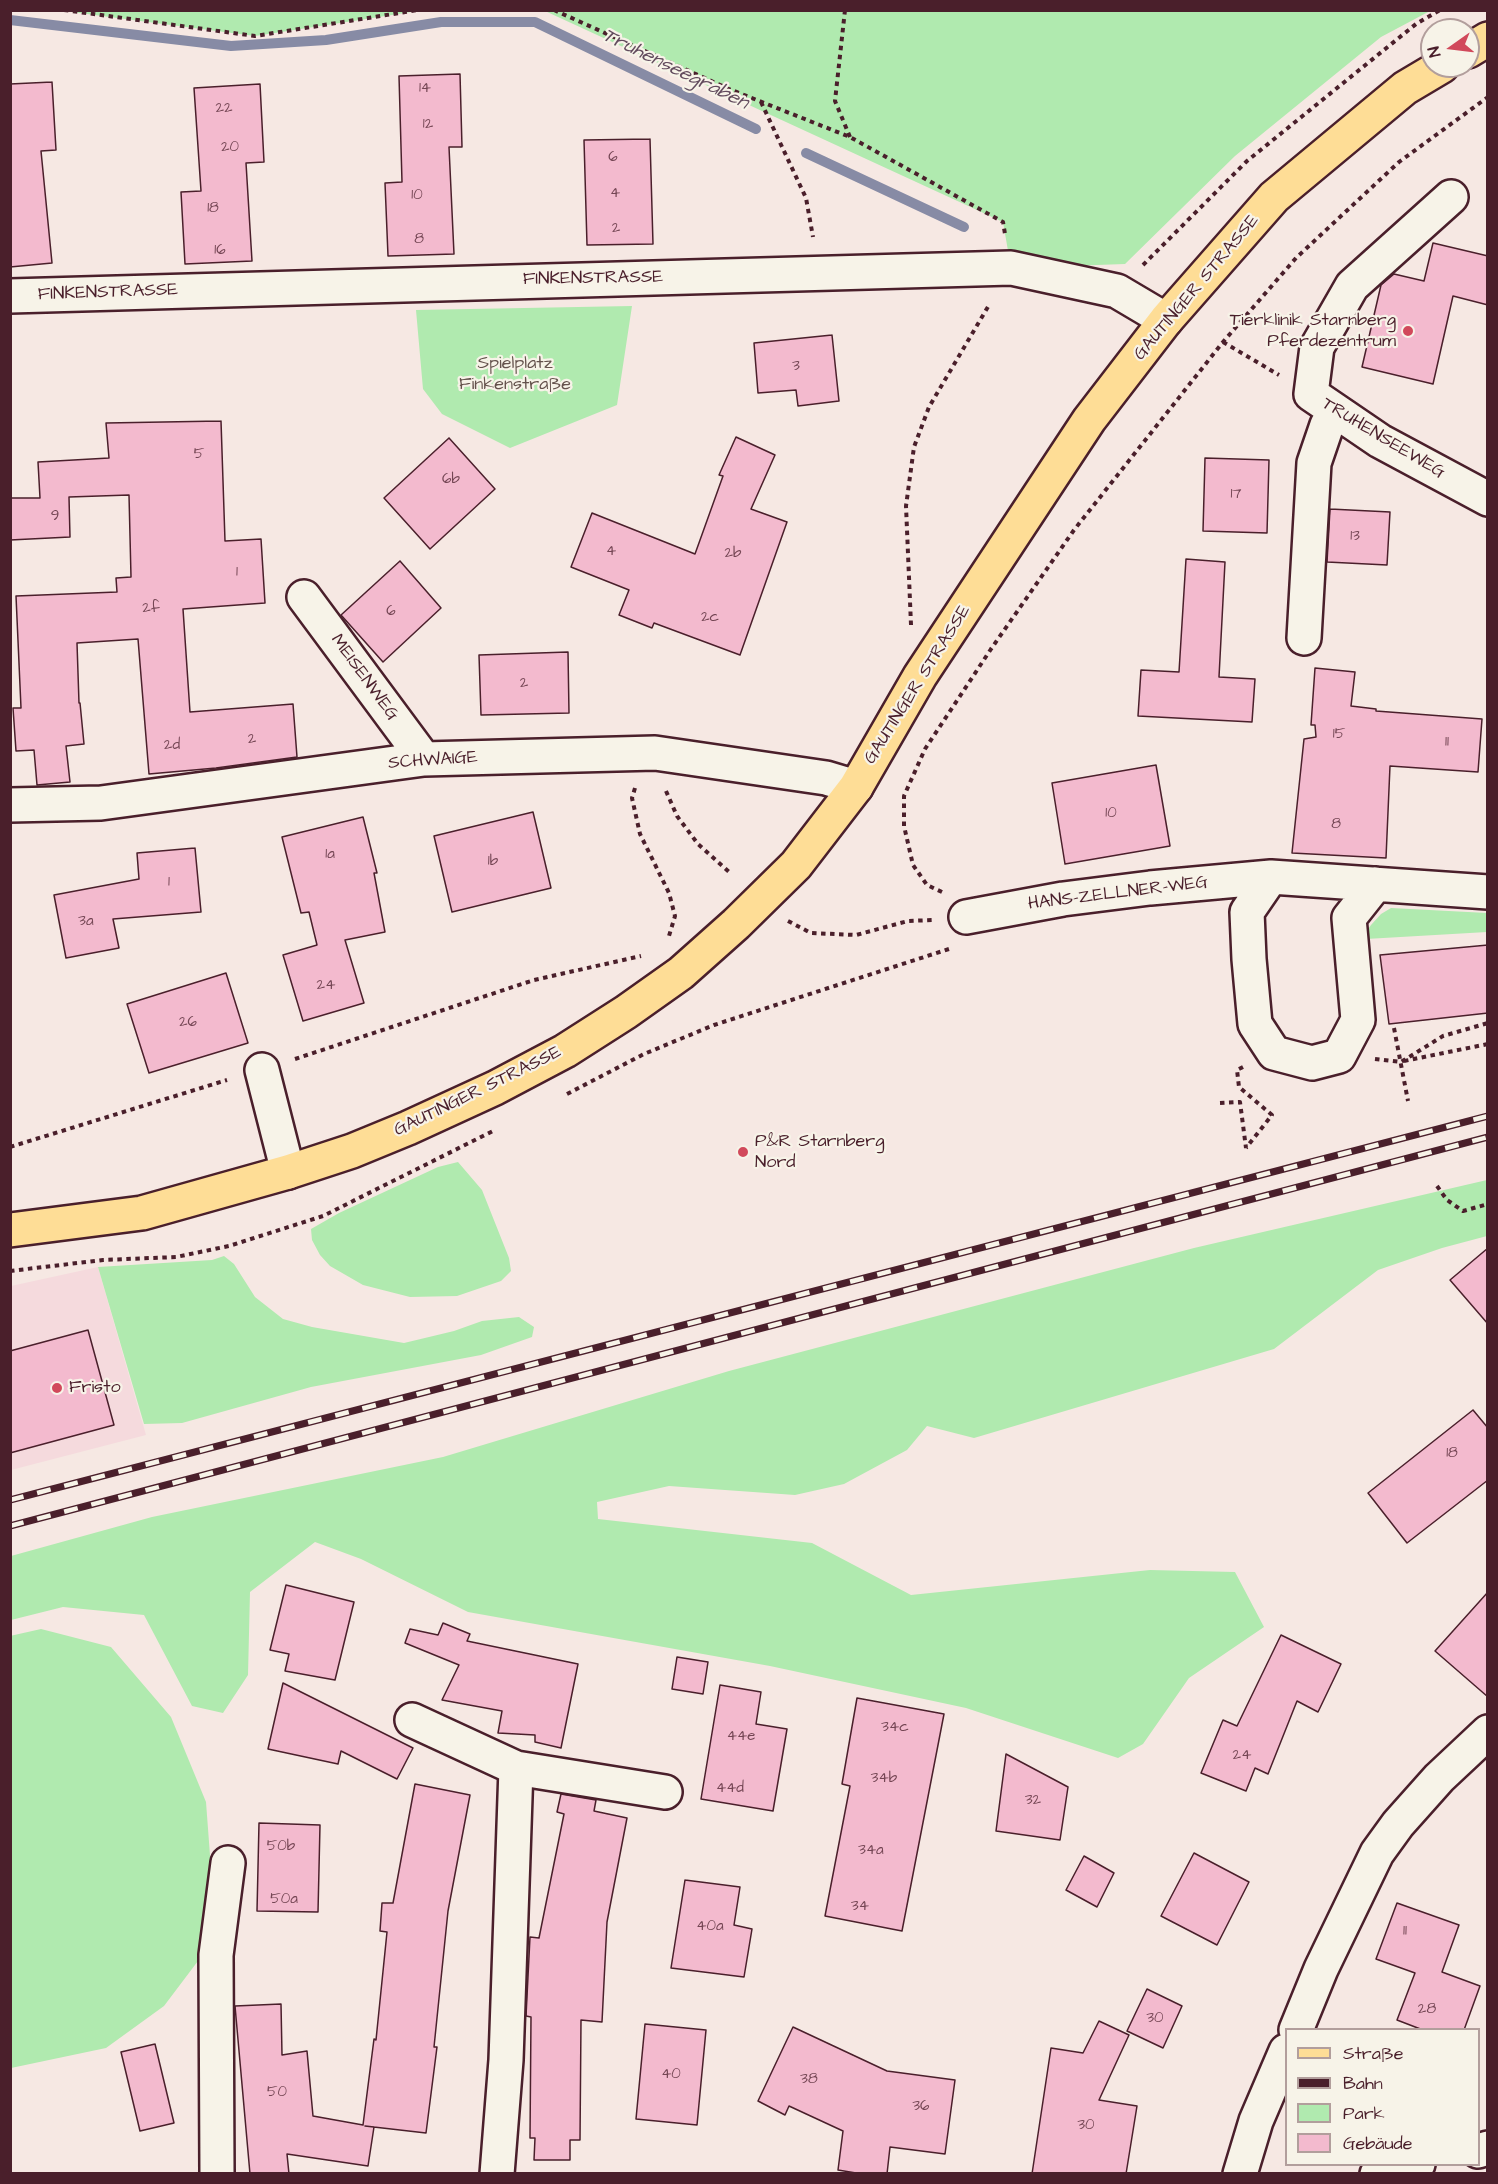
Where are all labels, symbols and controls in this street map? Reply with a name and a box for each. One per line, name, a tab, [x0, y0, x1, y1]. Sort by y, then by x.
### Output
north arrow	[1420, 18, 1480, 78]
water label: Truhenseegraben	[598, 24, 752, 116]
text: N	[1423, 44, 1446, 59]
house number: 14	[419, 80, 431, 98]
house number: 22	[215, 100, 233, 118]
house number: 12	[423, 116, 433, 134]
house number: 20	[221, 139, 239, 157]
house number: 6	[608, 149, 618, 167]
house number: 4	[610, 185, 620, 203]
house number: 10	[411, 187, 423, 205]
house number: 18	[207, 200, 219, 218]
street label: GAUTINGER STRASSE	[1130, 211, 1264, 365]
house number: 2	[612, 220, 620, 238]
house number: 8	[414, 231, 424, 249]
house number: 16	[214, 242, 226, 260]
street label: FINKENSTRASSE	[523, 267, 663, 291]
street label: FINKENSTRASSE	[38, 280, 178, 306]
place label: Tierklinik Starnberg Pferdezentrum	[1230, 310, 1396, 352]
marker: Tierklinik Starnberg Pferdezentrum	[1401, 324, 1415, 338]
park label: Spielplatz Finkenstraße	[459, 353, 571, 395]
house number: 3	[792, 358, 800, 376]
street label: TRUHENSEEWEG	[1317, 394, 1449, 484]
house number: 5	[194, 446, 204, 464]
house number: 6b	[442, 471, 460, 489]
house number: 17	[1230, 486, 1242, 504]
house number: 9	[51, 508, 59, 526]
house number: 13	[1350, 528, 1360, 546]
house number: 4	[606, 543, 616, 561]
house number: 2b	[724, 545, 742, 563]
house number: 1	[236, 564, 238, 582]
house number: 2f	[142, 600, 160, 618]
street label: GAUTINGER STRASSE	[860, 602, 976, 768]
house number: 6	[386, 603, 396, 621]
house number: 2c	[701, 609, 719, 627]
street label: MEISENWEG	[325, 630, 403, 726]
house number: 2	[520, 675, 528, 693]
house number: 15	[1333, 726, 1345, 744]
house number: 2	[248, 731, 256, 749]
house number: 11	[1445, 734, 1449, 752]
house number: 2d	[164, 737, 180, 755]
street label: SCHWAIGE	[388, 747, 478, 775]
house number: 10	[1105, 805, 1117, 823]
house number: 8	[1331, 816, 1341, 834]
house number: 1a	[325, 846, 335, 864]
house number: 1b	[488, 853, 498, 871]
street label: HANS-ZELLNER-WEG	[1027, 872, 1209, 916]
house number: 1	[168, 874, 170, 892]
house number: 3a	[78, 913, 94, 931]
house number: 24	[317, 977, 335, 995]
house number: 26	[179, 1014, 197, 1032]
street label: GAUTINGER STRASSE	[391, 1042, 565, 1142]
place label: P&R Starnberg Nord	[755, 1131, 885, 1174]
marker: P&R Starnberg Nord	[736, 1145, 750, 1159]
place label: Fristo	[69, 1377, 121, 1399]
marker: Fristo	[50, 1381, 64, 1395]
house number: 18	[1446, 1445, 1458, 1463]
house number: 34c	[881, 1719, 909, 1737]
house number: 44e	[727, 1728, 755, 1746]
house number: 24	[1233, 1747, 1251, 1765]
house number: 34b	[871, 1770, 897, 1788]
house number: 44d	[716, 1780, 744, 1798]
house number: 32	[1025, 1792, 1041, 1810]
house number: 50b	[267, 1838, 295, 1856]
house number: 34a	[858, 1842, 884, 1860]
house number: 50a	[270, 1891, 298, 1909]
house number: 34	[851, 1898, 869, 1916]
house number: 40a	[696, 1918, 724, 1936]
house number: 11	[1403, 1923, 1407, 1941]
house number: 28	[1418, 2001, 1436, 2019]
house number: 30	[1146, 2010, 1164, 2028]
legend	[1285, 2028, 1480, 2166]
text: Straße	[1343, 2041, 1403, 2066]
house number: 40	[661, 2066, 681, 2084]
house number: 38	[800, 2071, 818, 2089]
text: Bahn	[1343, 2071, 1383, 2096]
house number: 50	[267, 2084, 287, 2102]
house number: 36	[912, 2098, 930, 2116]
text: Park	[1343, 2101, 1385, 2126]
house number: 30	[1077, 2117, 1095, 2135]
text: Gebäude	[1343, 2131, 1413, 2156]

